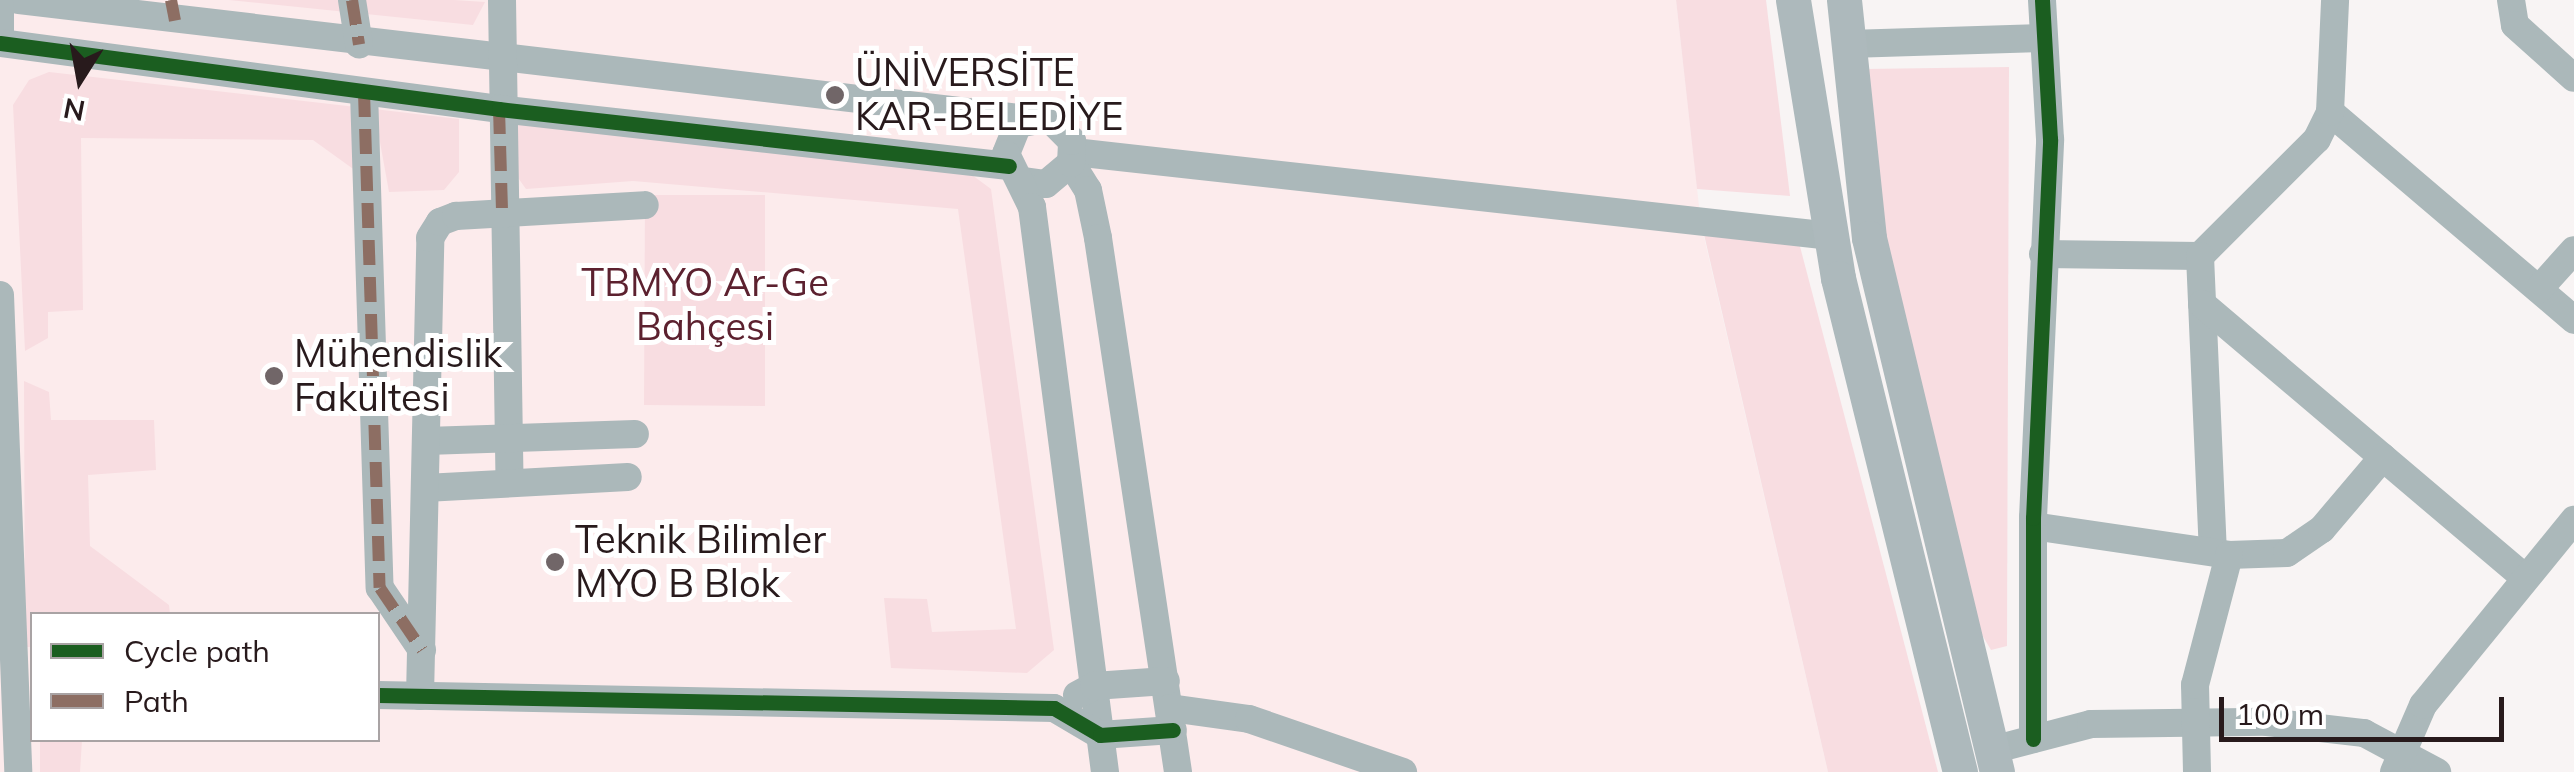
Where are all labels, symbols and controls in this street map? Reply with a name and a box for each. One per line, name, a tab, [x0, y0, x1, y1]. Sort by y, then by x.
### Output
north arrow	[30, 30, 130, 130]
place label: ÜNİVERSİTE KAR-BELEDİYE	[855, 50, 1123, 140]
marker: ÜNİVERSİTE KAR-BELEDİYE	[824, 84, 846, 106]
text: N	[60, 91, 88, 129]
park label: TBMYO Ar-Ge Bahçesi	[581, 260, 829, 350]
place label: Mühendislik Fakültesi	[294, 331, 502, 420]
marker: Mühendislik Fakültesi	[263, 365, 285, 387]
place label: Teknik Bilimler MYO B Blok	[575, 517, 826, 606]
marker: Teknik Bilimler MYO B Blok	[544, 551, 566, 573]
legend	[30, 612, 380, 742]
text: Cycle path	[124, 632, 270, 670]
scale bar	[2224, 677, 2509, 739]
text: Path	[124, 682, 189, 720]
text: 100 m	[2236, 695, 2324, 733]

